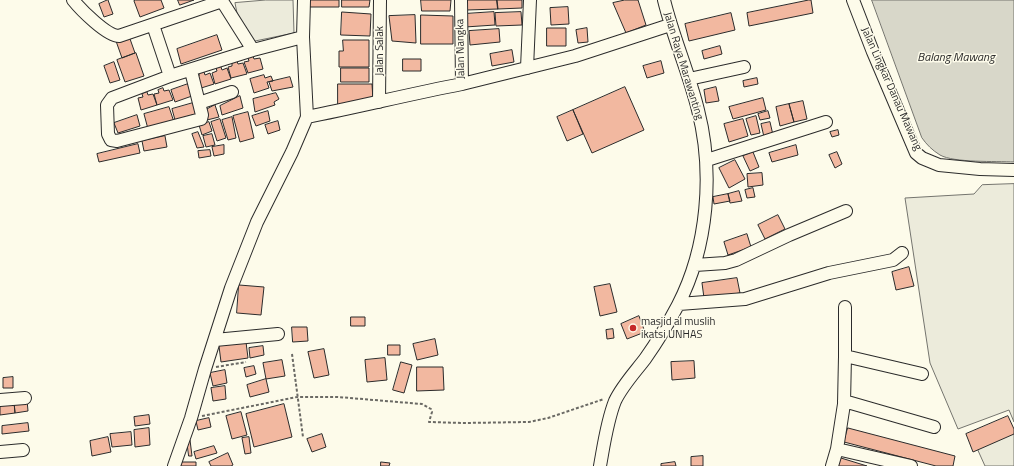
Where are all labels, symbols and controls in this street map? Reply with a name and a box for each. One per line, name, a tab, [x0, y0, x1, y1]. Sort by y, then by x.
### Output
street label: Jalan Raya Marawanting	[660, 10, 706, 122]
street label: Jalan Nangka	[454, 19, 468, 79]
street label: Jalan Lingkar Danau Mawang	[858, 25, 924, 153]
street label: Jalan Salak	[373, 26, 387, 76]
water label: Balang Mawang	[917, 51, 995, 65]
place label: masjid al muslih ikatsi UNHAS	[641, 315, 715, 341]
marker: masjid al muslih ikatsi UNHAS	[628, 323, 638, 333]

